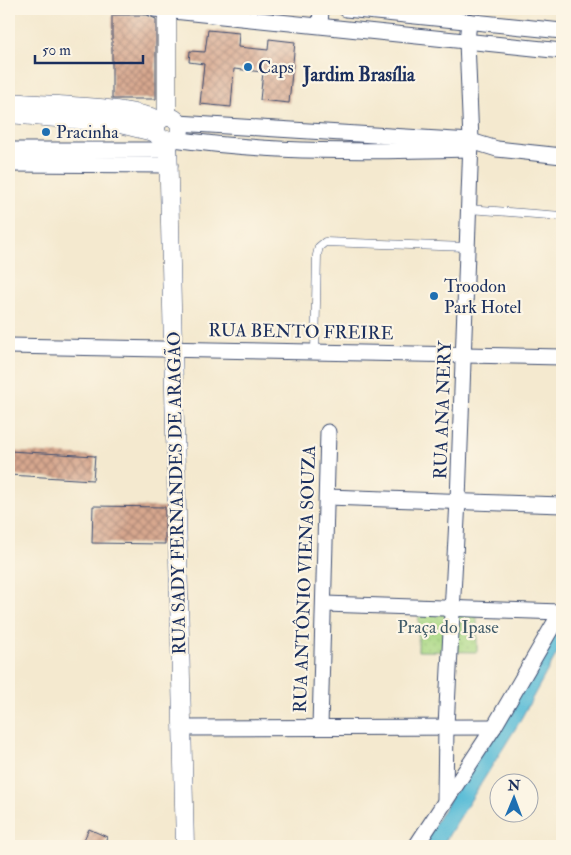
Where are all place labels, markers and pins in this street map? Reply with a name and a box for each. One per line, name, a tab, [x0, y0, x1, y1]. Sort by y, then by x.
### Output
place label: Caps	[258, 56, 294, 79]
marker: Caps	[242, 61, 254, 73]
place label: Pracinha	[56, 121, 119, 144]
marker: Pracinha	[40, 126, 52, 138]
place label: Troodon Park Hotel	[444, 275, 522, 319]
marker: Troodon Park Hotel	[428, 290, 440, 302]

